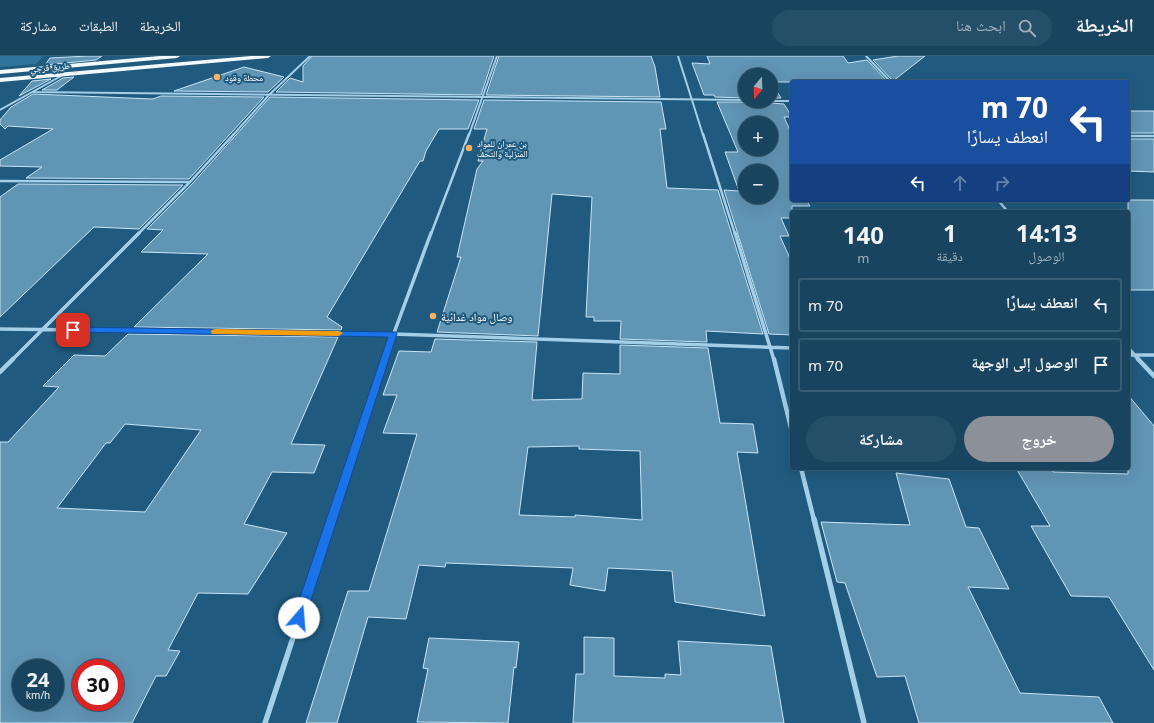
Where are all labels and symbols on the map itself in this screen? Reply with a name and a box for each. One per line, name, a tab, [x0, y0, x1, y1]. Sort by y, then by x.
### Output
street label: طريق قرجي	[29, 59, 71, 77]
north arrow	[738, 68, 778, 108]
place label: محطة وقود	[225, 71, 263, 84]
marker: محطة وقود	[212, 72, 222, 82]
place label: بن عمران للمواد المنزلية والتحف	[477, 137, 527, 160]
marker: بن عمران للمواد المنزلية والتحف	[464, 143, 474, 153]
place label: وصال مواد غدائية	[441, 309, 513, 324]
marker: وصال مواد غدائية	[428, 311, 438, 321]
pin	[56, 313, 90, 347]
position arrow	[278, 597, 320, 639]
speed limit sign: 30	[72, 659, 124, 711]

